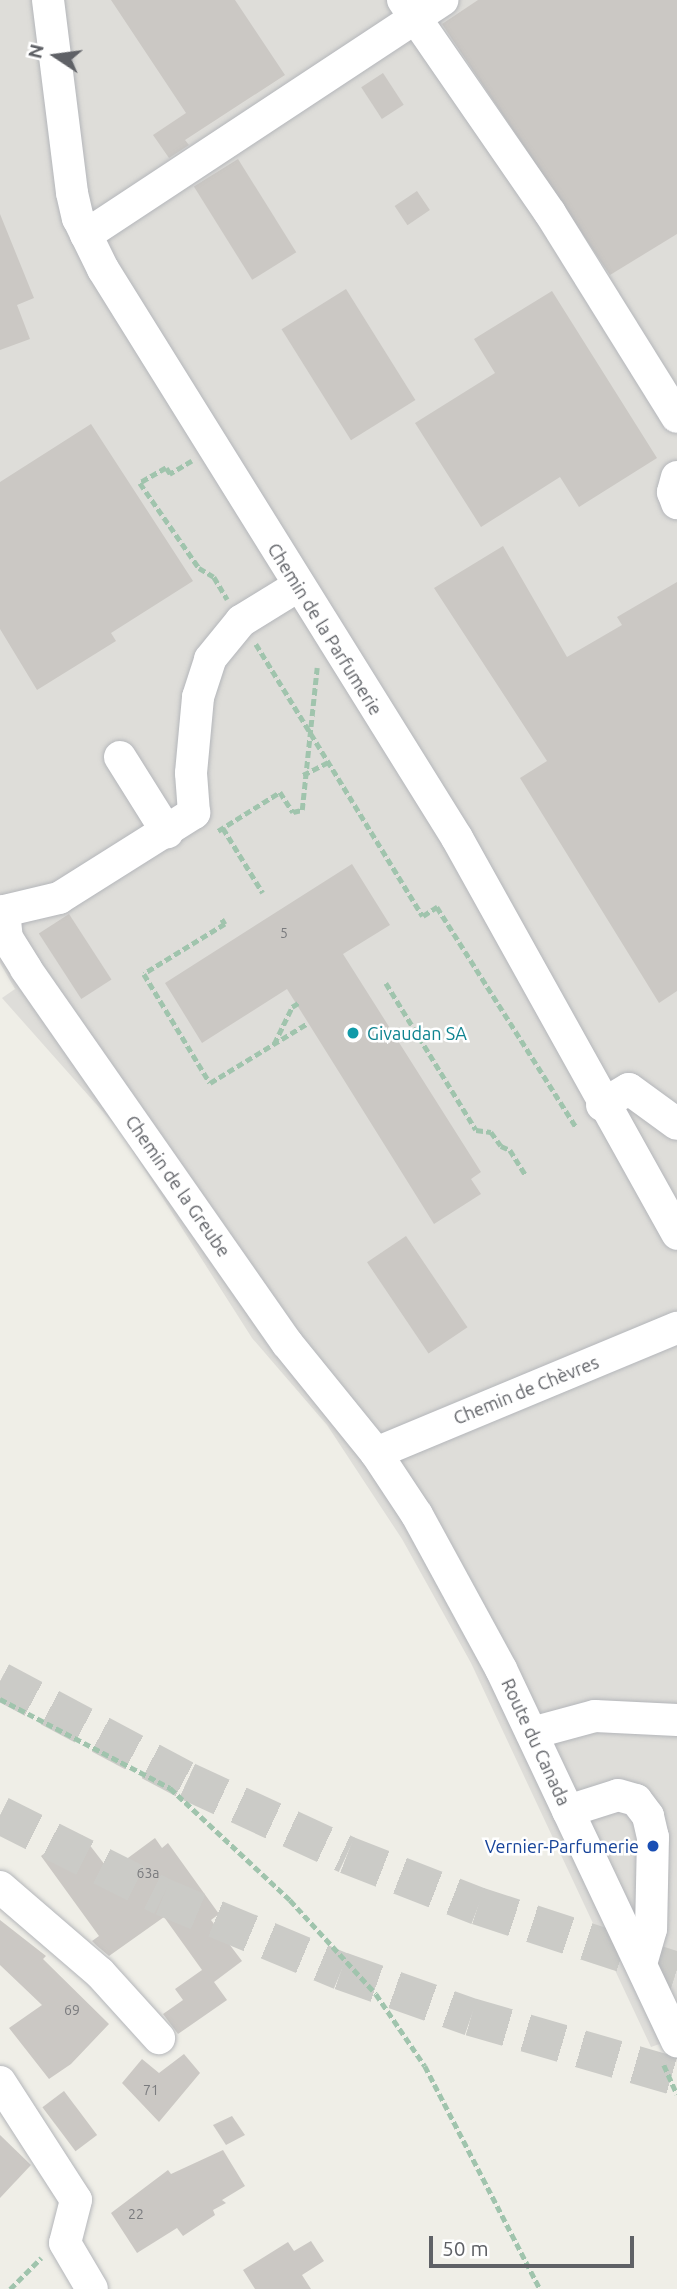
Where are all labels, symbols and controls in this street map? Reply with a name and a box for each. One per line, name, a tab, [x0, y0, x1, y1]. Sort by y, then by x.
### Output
north arrow	[21, 21, 91, 91]
text: N	[23, 42, 48, 61]
street label: Chemin de la Parfumerie	[263, 539, 387, 719]
house number: 5	[280, 925, 288, 941]
place label: Givaudan SA	[367, 1022, 467, 1044]
marker: Givaudan SA	[345, 1025, 361, 1041]
street label: Chemin de la Greube	[121, 1111, 235, 1261]
street label: Chemin de Chèvres	[450, 1351, 602, 1429]
street label: Route du Canada	[497, 1675, 575, 1809]
place label: Vernier-Parfumerie	[485, 1835, 639, 1857]
marker: Vernier-Parfumerie	[645, 1838, 661, 1854]
house number: 63a	[137, 1865, 159, 1881]
house number: 69	[64, 2002, 80, 2018]
house number: 71	[143, 2082, 159, 2098]
house number: 22	[128, 2206, 144, 2222]
scale bar	[432, 2222, 637, 2266]
text: 50 m	[442, 2236, 489, 2260]

